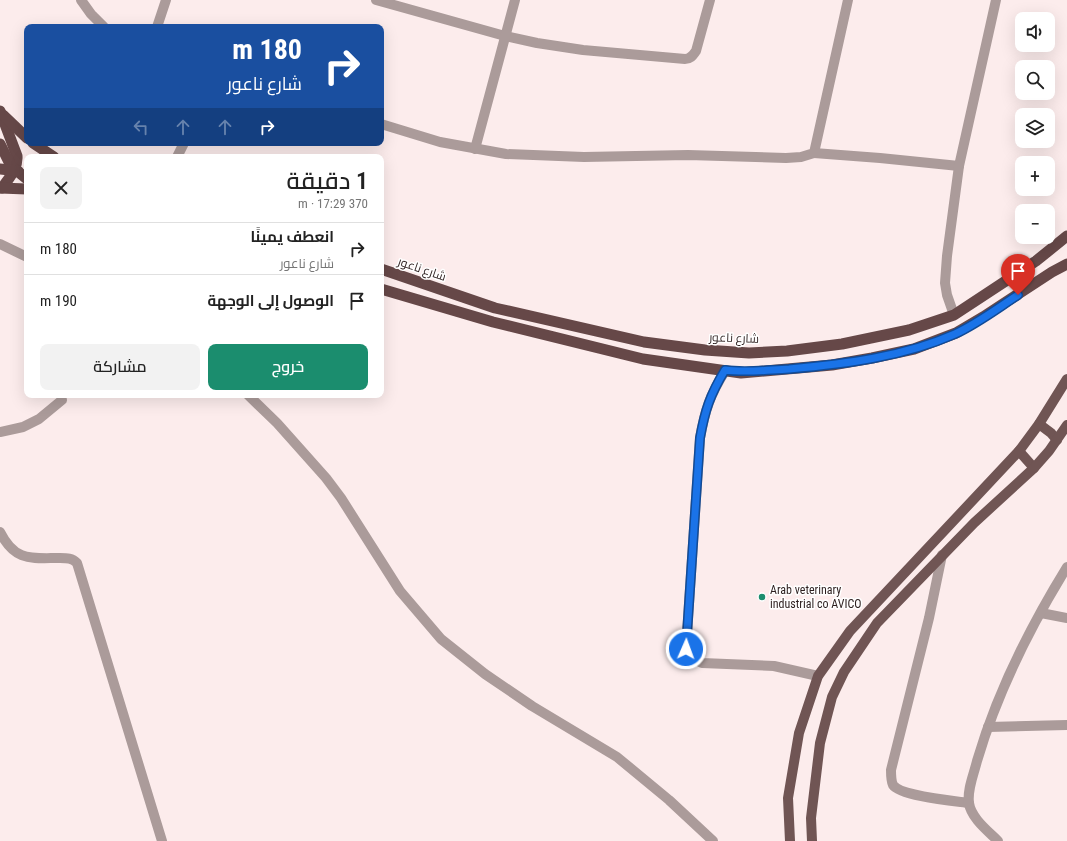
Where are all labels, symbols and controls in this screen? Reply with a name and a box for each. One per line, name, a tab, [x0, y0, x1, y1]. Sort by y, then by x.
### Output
map controls	[1015, 12, 1055, 244]
button: sound	[1015, 12, 1055, 52]
text: 180 m	[232, 33, 302, 66]
icon: right	[316, 40, 368, 92]
button: search	[1015, 60, 1055, 100]
text: شارع ناعور	[227, 73, 302, 94]
button: layers	[1015, 108, 1055, 148]
icon: left	[130, 116, 152, 138]
icon: ahead	[172, 116, 194, 138]
icon: ahead	[214, 116, 236, 138]
icon: right	[256, 116, 278, 138]
button: +	[1015, 156, 1055, 196]
button: close	[40, 167, 82, 209]
text: 1 دقيقة	[286, 167, 368, 195]
text: 370 m · 17:29	[298, 196, 368, 211]
button: −	[1015, 204, 1055, 244]
text: انعطف يمينًا	[251, 228, 334, 246]
icon: right	[346, 238, 368, 260]
text: 180 m	[40, 240, 77, 258]
street label: شارع ناعور	[395, 254, 448, 285]
pin	[1001, 254, 1035, 295]
text: شارع ناعور	[280, 256, 334, 271]
icon: arrive	[1007, 260, 1029, 282]
icon: arrive	[346, 290, 368, 312]
text: 190 m	[40, 292, 77, 310]
text: الوصول إلى الوجهة	[208, 292, 334, 310]
street label: شارع ناعور	[708, 330, 759, 347]
button: مشاركة	[40, 344, 200, 390]
button: خروج	[208, 344, 368, 390]
place label: Arab veterinary industrial co AVICO	[770, 583, 861, 611]
marker: Arab veterinary industrial co AVICO	[757, 592, 767, 602]
position arrow	[665, 628, 707, 670]

